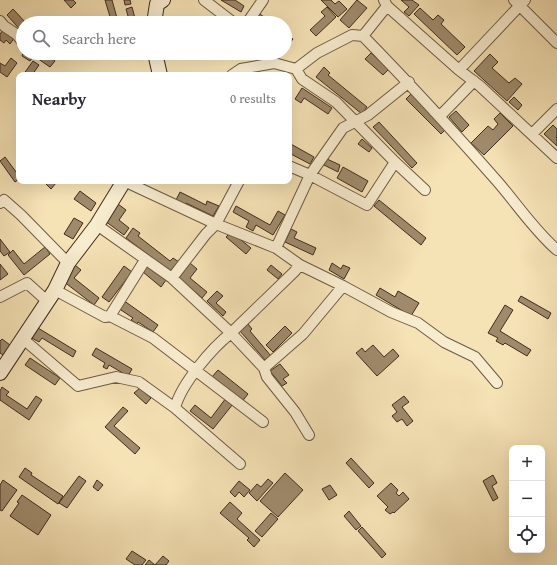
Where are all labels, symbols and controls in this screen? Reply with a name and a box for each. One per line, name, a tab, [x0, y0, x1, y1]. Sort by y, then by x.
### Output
search box	[16, 16, 292, 60]
icon: search	[30, 27, 52, 49]
text: Search here	[62, 28, 136, 49]
text: Nearby	[32, 86, 86, 111]
text: 0 results	[230, 89, 276, 108]
map controls	[509, 445, 545, 553]
button: +	[509, 445, 545, 481]
button: −	[509, 481, 545, 517]
button: locate	[509, 517, 545, 553]

